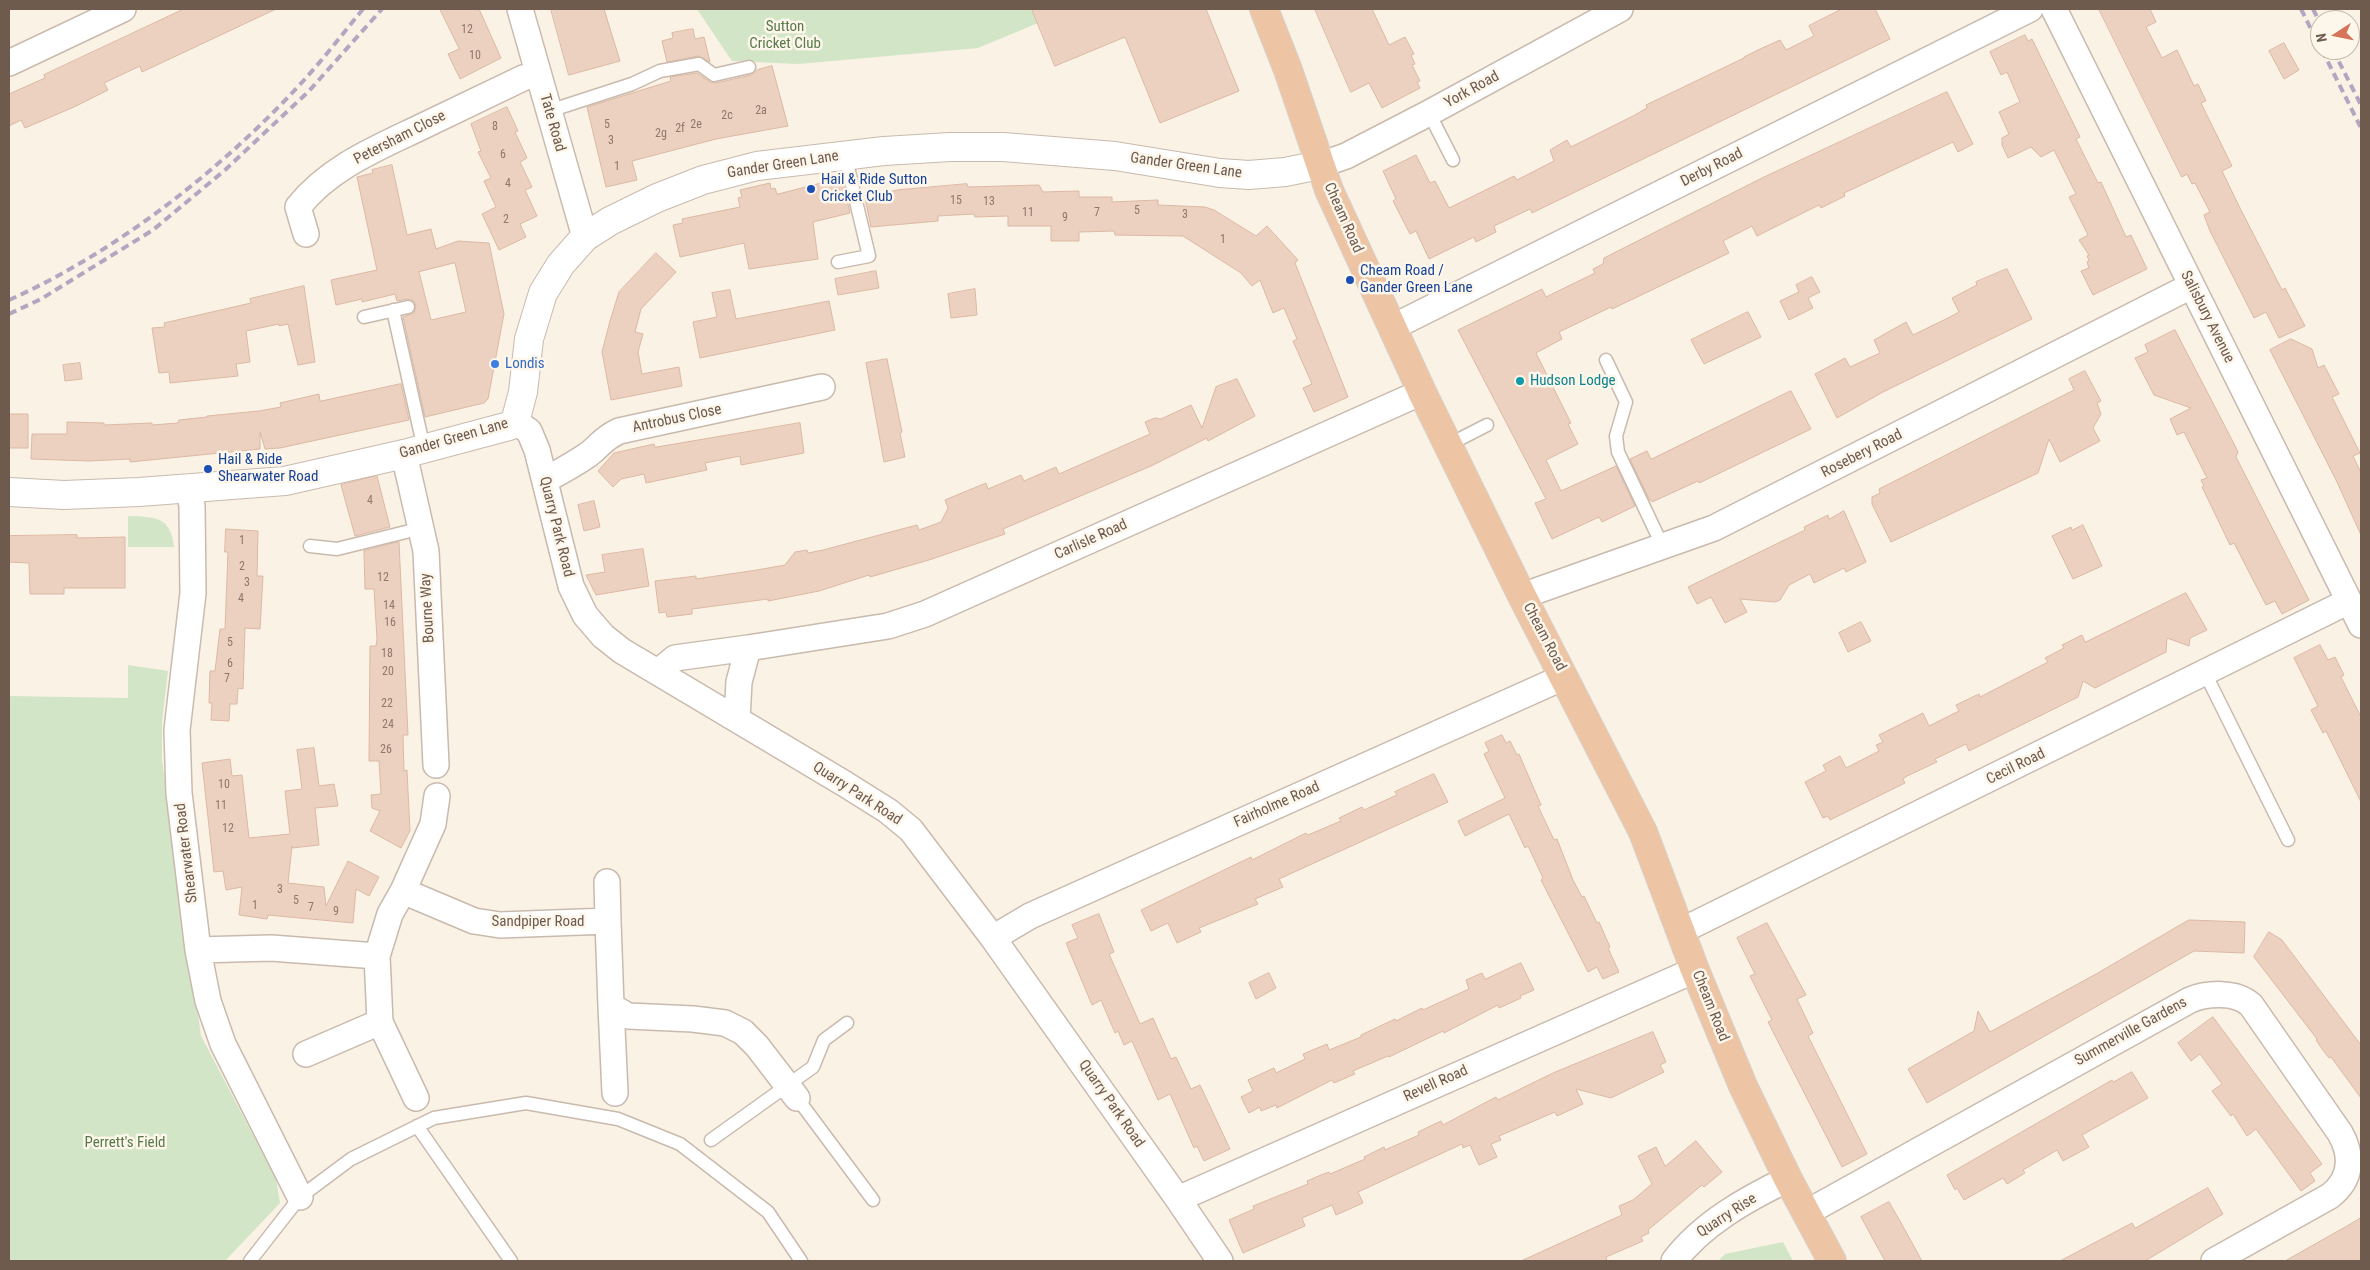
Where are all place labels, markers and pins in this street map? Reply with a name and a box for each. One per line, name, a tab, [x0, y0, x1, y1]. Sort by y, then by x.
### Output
place label: Hail & Ride Sutton Cricket Club	[821, 171, 927, 206]
marker: Hail & Ride Sutton Cricket Club	[805, 183, 817, 195]
place label: Cheam Road / Gander Green Lane	[1360, 262, 1472, 297]
marker: Cheam Road / Gander Green Lane	[1344, 274, 1356, 286]
place label: Londis	[505, 355, 545, 373]
marker: Londis	[489, 358, 501, 370]
place label: Hudson Lodge	[1530, 372, 1616, 390]
marker: Hudson Lodge	[1514, 375, 1526, 387]
place label: Hail & Ride Shearwater Road	[218, 451, 318, 486]
marker: Hail & Ride Shearwater Road	[202, 463, 214, 475]

